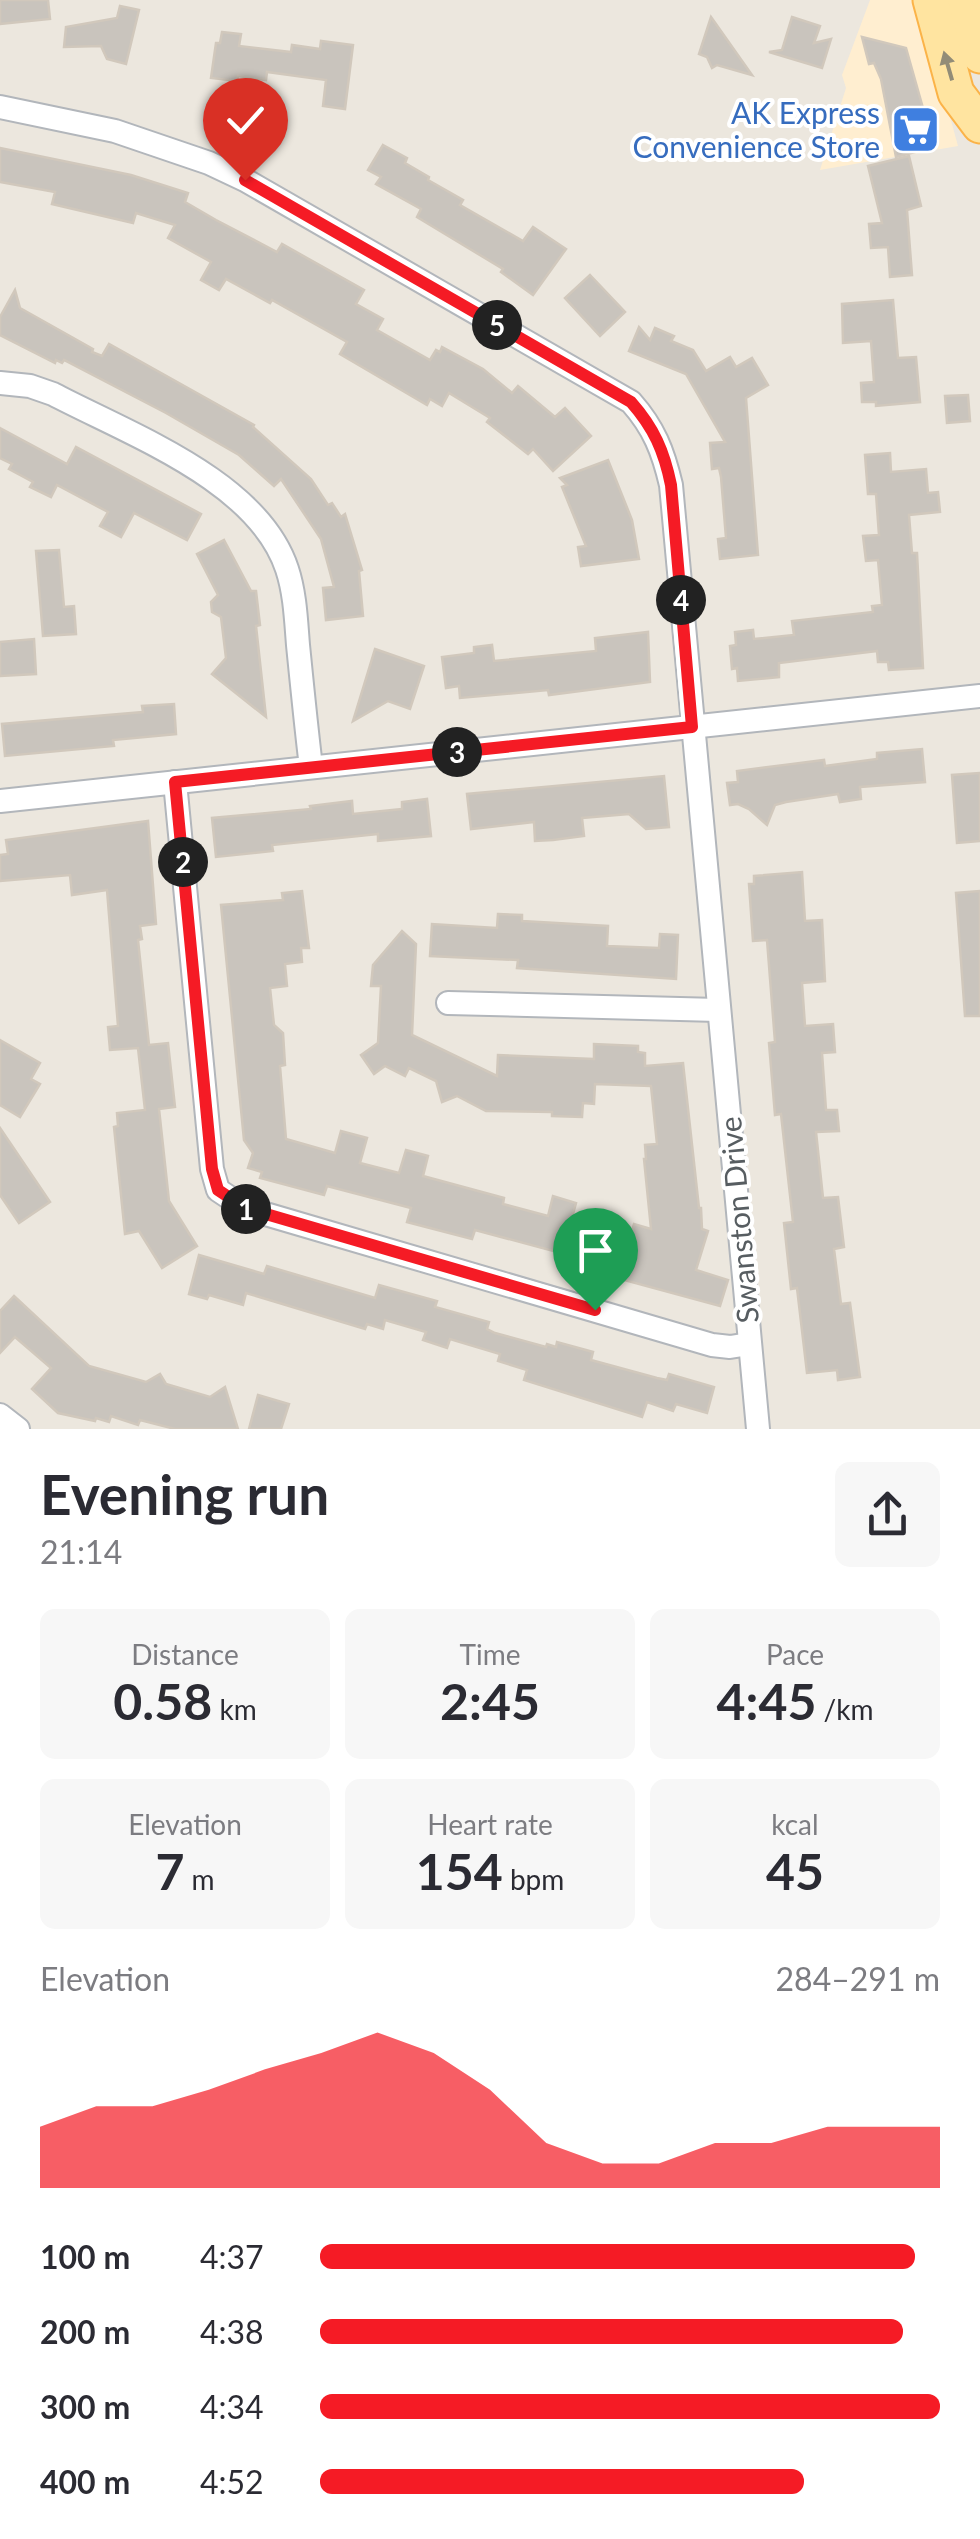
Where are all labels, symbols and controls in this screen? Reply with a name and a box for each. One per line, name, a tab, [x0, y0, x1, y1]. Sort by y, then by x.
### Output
one-way arrow	[940, 50, 955, 81]
pin	[203, 78, 288, 181]
icon: check	[218, 93, 273, 148]
place label: AK Express Convenience Store	[632, 94, 880, 164]
supermarket icon: AK Express Convenience Store	[889, 103, 941, 155]
pin: 5	[472, 300, 522, 350]
text: 5	[489, 308, 505, 342]
pin: 4	[656, 575, 706, 625]
text: 4	[673, 583, 689, 617]
pin: 3	[432, 727, 482, 777]
text: 3	[449, 735, 465, 769]
pin: 2	[158, 837, 208, 887]
text: 2	[175, 845, 191, 879]
street label: Swanston Drive	[711, 1115, 765, 1325]
pin: 1	[221, 1184, 271, 1234]
text: 1	[238, 1192, 254, 1226]
pin	[553, 1208, 638, 1311]
icon: arrive	[568, 1223, 623, 1278]
text: Evening run	[40, 1461, 329, 1527]
button: share	[835, 1462, 940, 1567]
text: 21:14	[40, 1532, 122, 1571]
text: Distance	[131, 1637, 239, 1671]
text: Time	[460, 1637, 520, 1671]
text: Pace	[766, 1637, 824, 1671]
text: 0.58	[113, 1671, 212, 1731]
text: 2:45	[440, 1671, 540, 1731]
text: 4:45	[717, 1671, 816, 1731]
text: km	[212, 1692, 257, 1726]
text: /km	[816, 1692, 873, 1726]
text: Elevation	[128, 1807, 242, 1841]
text: Heart rate	[427, 1807, 553, 1841]
text: kcal	[771, 1807, 819, 1841]
text: 7	[155, 1841, 184, 1901]
text: 154	[416, 1841, 503, 1901]
text: 45	[766, 1841, 824, 1901]
text: m	[184, 1862, 215, 1896]
text: bpm	[503, 1862, 564, 1896]
text: Elevation	[40, 1959, 170, 1998]
text: 284–291 m	[776, 1959, 940, 1998]
text: 100 m	[40, 2237, 130, 2276]
text: 4:37	[200, 2237, 264, 2276]
text: 200 m	[40, 2312, 130, 2351]
text: 4:38	[200, 2312, 264, 2351]
text: 300 m	[40, 2387, 130, 2426]
text: 4:34	[200, 2387, 264, 2426]
text: 400 m	[40, 2462, 130, 2501]
text: 4:52	[200, 2462, 264, 2501]

